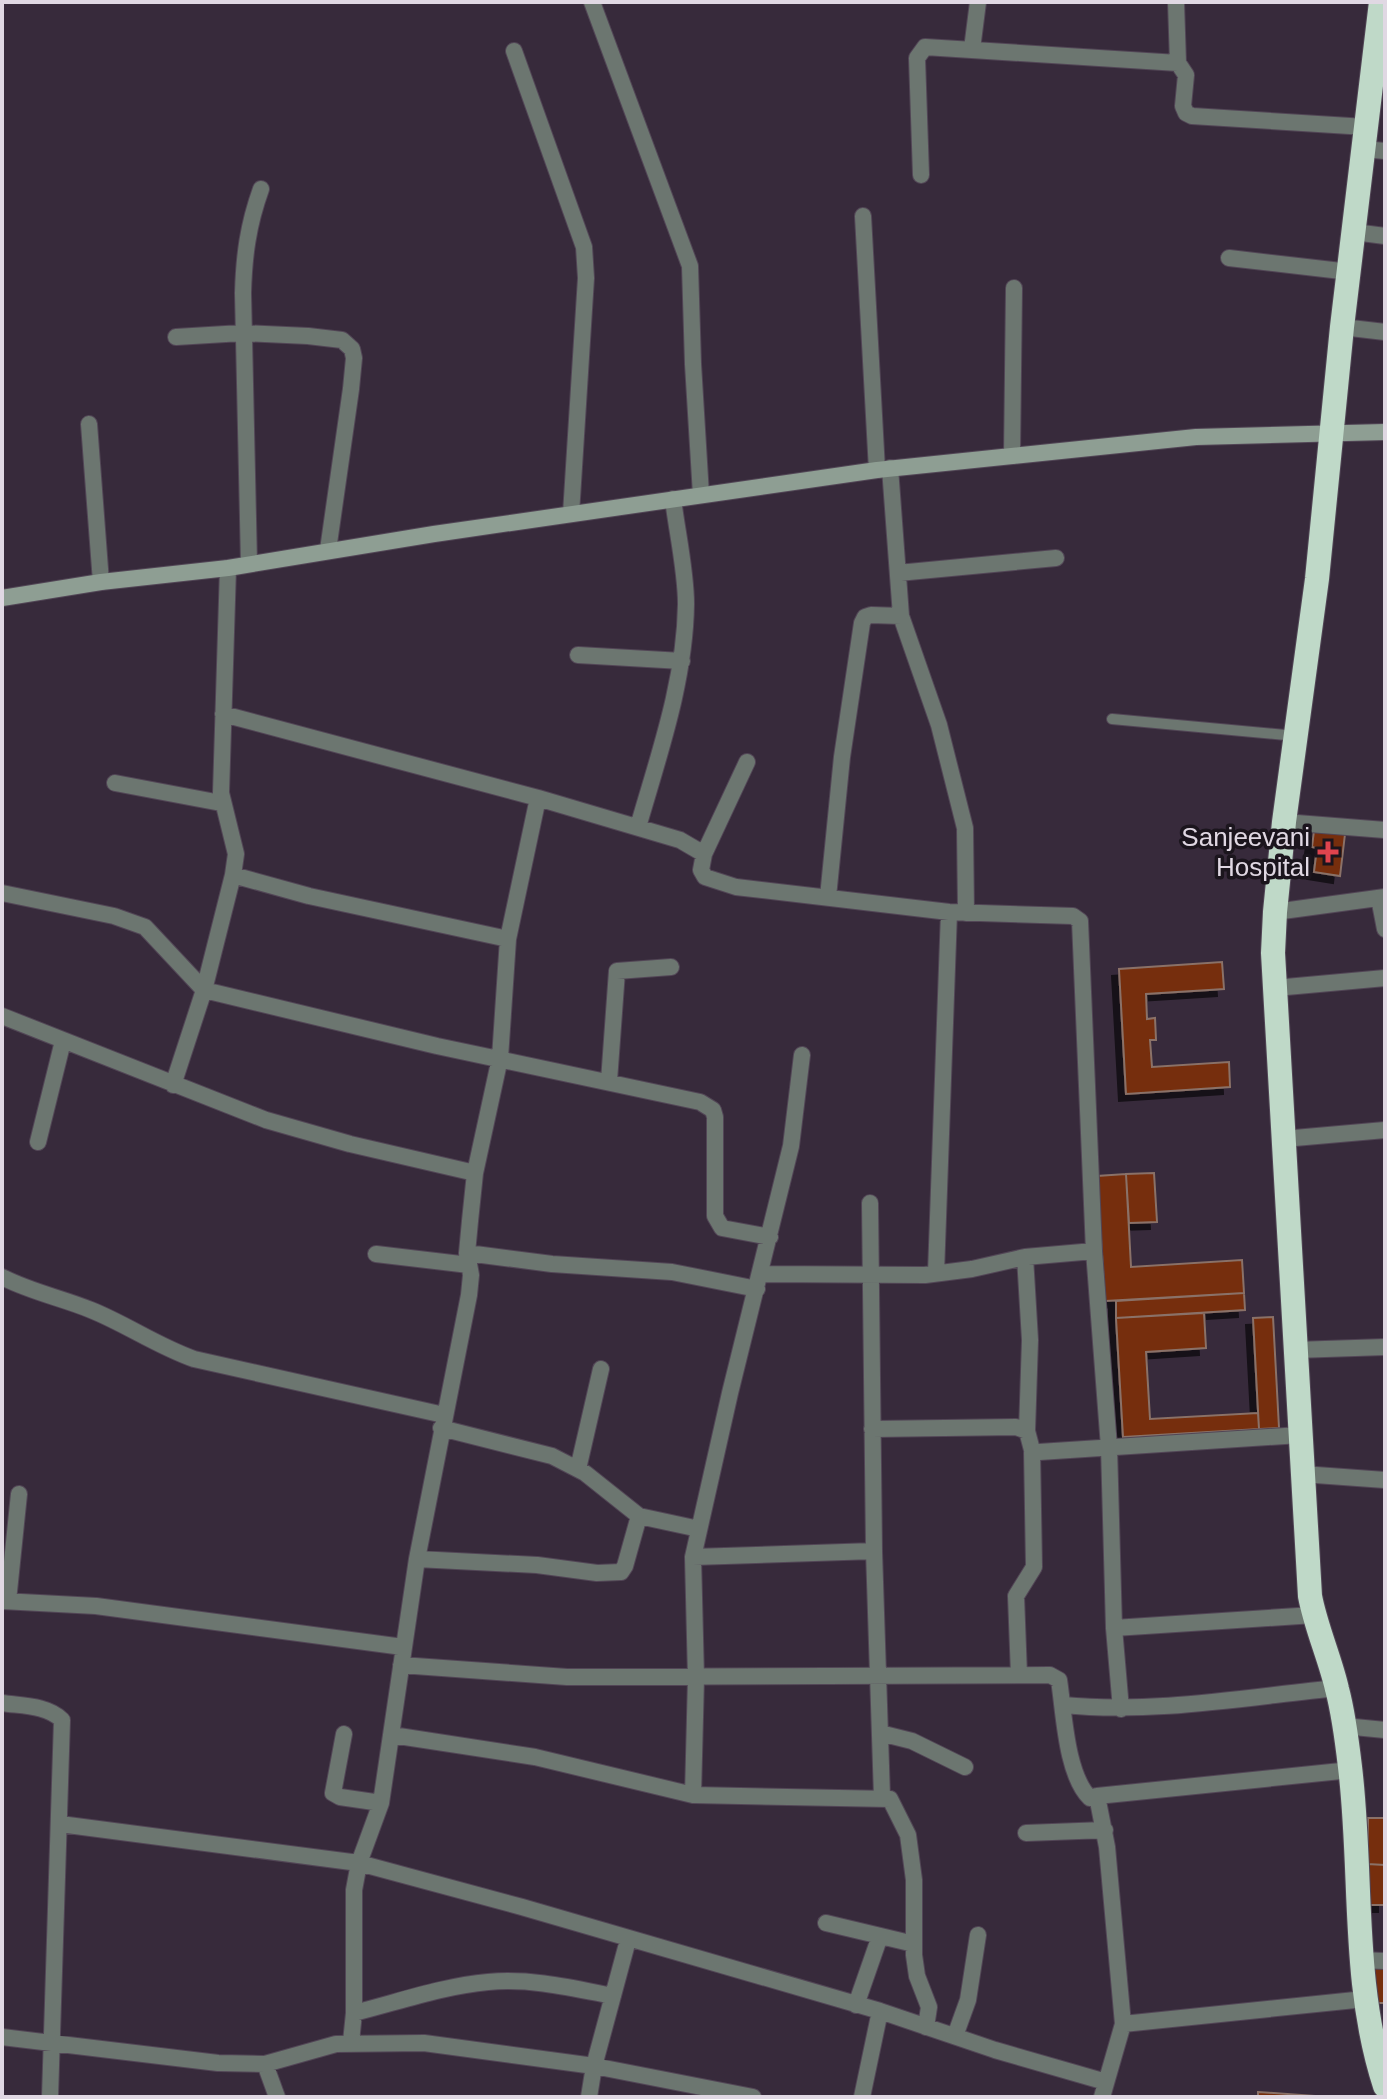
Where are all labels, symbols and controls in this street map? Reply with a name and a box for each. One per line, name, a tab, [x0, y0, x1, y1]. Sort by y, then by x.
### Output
place label: Sanjeevani Hospital	[1181, 822, 1310, 882]
marker: Sanjeevani Hospital	[1317, 841, 1339, 863]

